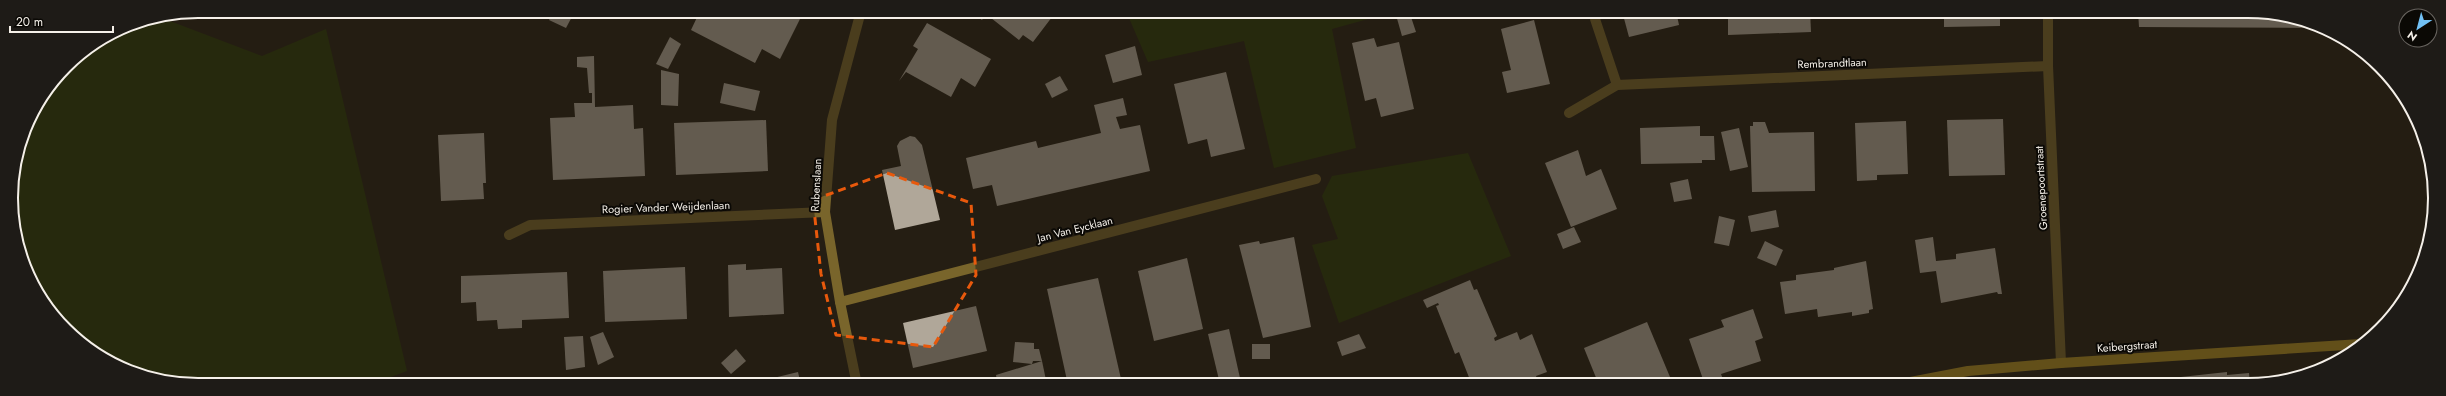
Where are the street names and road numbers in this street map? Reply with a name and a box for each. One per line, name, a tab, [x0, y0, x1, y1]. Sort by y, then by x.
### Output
street label: Rembrandtlaan	[1797, 54, 1867, 72]
street label: Groenepoortstraat	[2031, 145, 2051, 230]
street label: Rubenslaan	[807, 158, 825, 212]
street label: Rogier Vander Weijdenlaan	[602, 197, 730, 217]
street label: Jan Van Eycklaan	[1034, 212, 1114, 247]
street label: Keibergstraat	[2096, 336, 2158, 356]

